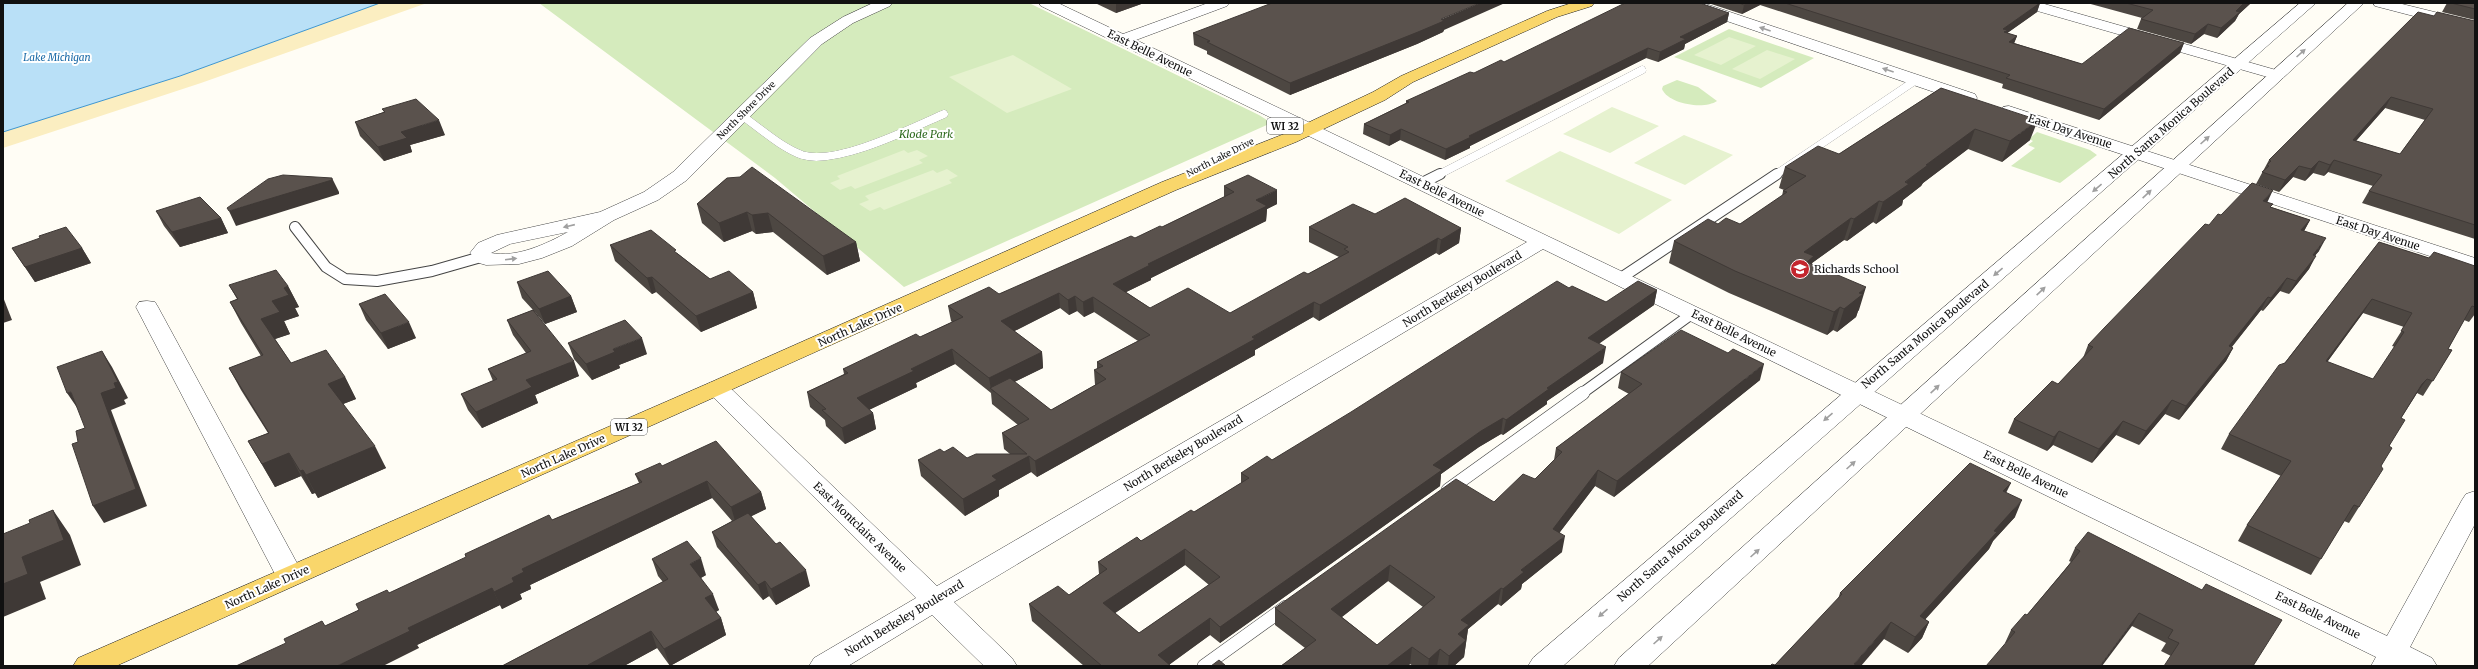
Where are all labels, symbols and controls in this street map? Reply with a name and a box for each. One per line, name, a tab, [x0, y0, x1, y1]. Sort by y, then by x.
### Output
street label: East Belle Avenue	[1105, 26, 1195, 80]
one-way arrow	[1758, 26, 1770, 32]
one-way arrow	[2297, 49, 2306, 58]
water label: Lake Michigan	[23, 51, 91, 64]
street label: North Santa Monica Boulevard	[2105, 64, 2237, 181]
one-way arrow	[1881, 67, 1893, 73]
street label: North Shore Drive	[714, 78, 778, 142]
street label: East Day Avenue	[2026, 111, 2114, 151]
road number: WI 32	[1267, 118, 1303, 134]
park label: Klode Park	[898, 127, 953, 141]
street label: North Lake Drive	[1185, 135, 1256, 179]
one-way arrow	[2200, 136, 2210, 145]
street label: East Belle Avenue	[1397, 166, 1487, 220]
one-way arrow	[2091, 184, 2102, 193]
one-way arrow	[2142, 189, 2152, 198]
street label: East Day Avenue	[2334, 213, 2422, 253]
one-way arrow	[563, 224, 575, 230]
street label: North Berkeley Boulevard	[1400, 248, 1524, 330]
one-way arrow	[505, 256, 517, 262]
school or university icon: Richards School	[1789, 258, 1811, 280]
place label: Richards School	[1814, 262, 1899, 276]
one-way arrow	[1992, 268, 2003, 277]
street label: North Santa Monica Boulevard	[1858, 276, 1992, 391]
one-way arrow	[2036, 286, 2046, 296]
street label: North Lake Drive	[816, 300, 904, 350]
street label: East Belle Avenue	[1689, 306, 1779, 360]
one-way arrow	[1930, 384, 1940, 393]
street label: North Berkeley Boulevard	[1121, 412, 1245, 494]
one-way arrow	[1823, 413, 1833, 422]
road number: WI 32	[611, 419, 647, 435]
street label: North Lake Drive	[519, 431, 607, 481]
street label: East Belle Avenue	[1981, 447, 2071, 501]
one-way arrow	[1846, 461, 1856, 470]
street label: East Montclaire Avenue	[811, 479, 910, 575]
street label: North Santa Monica Boulevard	[1614, 487, 1746, 604]
one-way arrow	[1749, 548, 1760, 557]
street label: North Lake Drive	[223, 562, 311, 612]
street label: North Berkeley Boulevard	[842, 577, 966, 659]
street label: East Belle Avenue	[2273, 588, 2363, 642]
one-way arrow	[1598, 609, 1609, 618]
one-way arrow	[1653, 635, 1663, 645]

